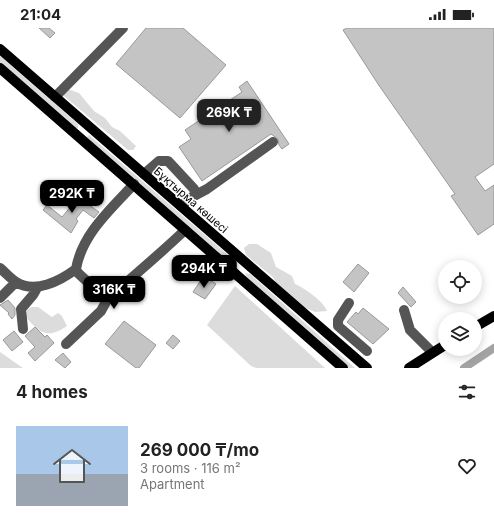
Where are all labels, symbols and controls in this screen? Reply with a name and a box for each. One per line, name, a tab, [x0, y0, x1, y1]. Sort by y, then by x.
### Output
text: 21:04	[20, 5, 61, 24]
pin: 269K ₸	[196, 99, 262, 133]
text: 269K ₸	[206, 104, 252, 120]
street label: Бұқтырма көшесі	[151, 164, 231, 236]
pin: 292K ₸	[39, 180, 105, 214]
text: 292K ₸	[49, 185, 95, 201]
pin: 294K ₸	[171, 255, 237, 289]
text: 294K ₸	[181, 260, 227, 276]
map controls	[438, 260, 482, 356]
button: locate	[438, 260, 482, 304]
pin: 316K ₸	[81, 276, 147, 310]
text: 316K ₸	[92, 281, 136, 297]
button: layers	[438, 312, 482, 356]
icon: filters	[456, 381, 478, 403]
text: 4 homes	[16, 382, 88, 402]
text: 269 000 ₸/mo	[140, 440, 259, 460]
icon: home	[48, 442, 96, 490]
icon: heart	[456, 455, 478, 477]
text: 3 rooms · 116 m²	[140, 460, 241, 476]
text: Apartment	[140, 476, 205, 492]

